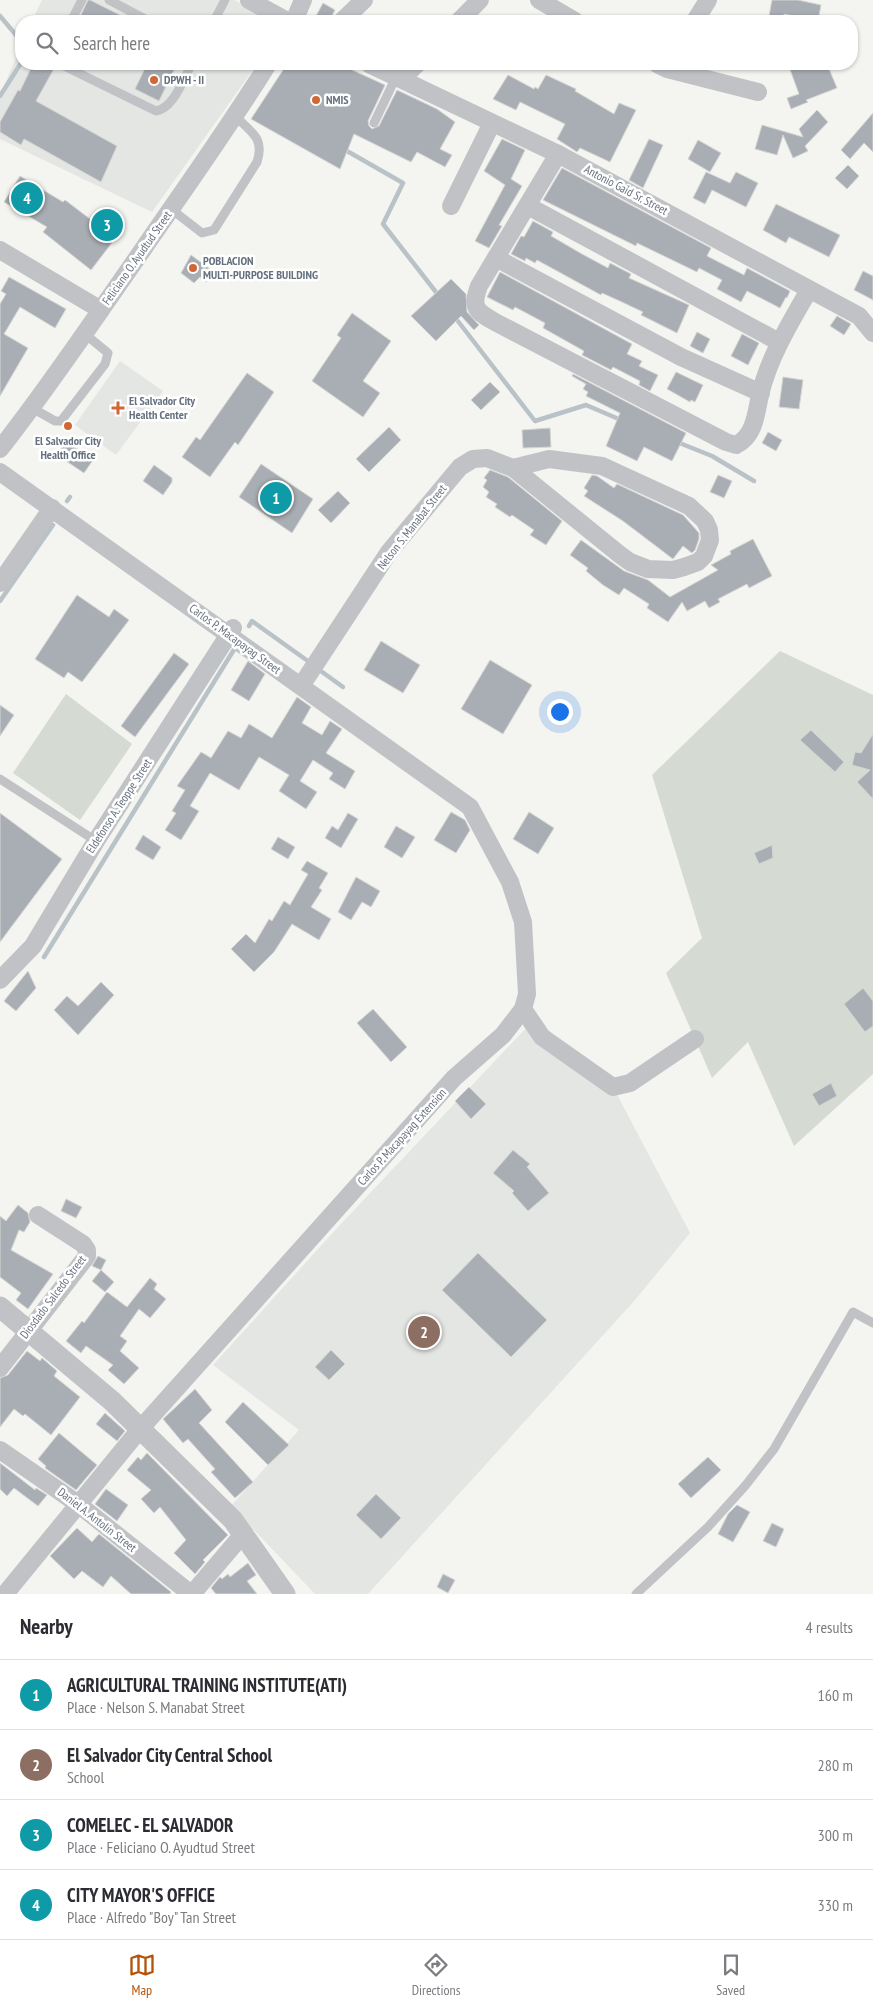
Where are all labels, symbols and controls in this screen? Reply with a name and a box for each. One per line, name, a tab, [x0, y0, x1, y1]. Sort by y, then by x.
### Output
search box	[15, 15, 858, 70]
icon: search	[33, 29, 61, 57]
text: Search here	[73, 31, 150, 55]
place label: DPWH - II	[164, 72, 204, 87]
marker: DPWH - II	[148, 74, 160, 86]
place label: NMIS	[326, 92, 349, 107]
marker: NMIS	[310, 94, 322, 106]
street label: Antonio Gaid Sr. Street	[582, 161, 671, 218]
pin: 4	[11, 179, 43, 217]
pin: 3	[91, 206, 123, 244]
street label: Feliciano O. Ayudtud Street	[99, 207, 175, 308]
place label: POBLACION MULTI-PURPOSE BUILDING	[203, 253, 318, 282]
marker: POBLACION MULTI-PURPOSE BUILDING	[187, 262, 199, 274]
place label: El Salvador City Health Center	[129, 393, 195, 422]
marker: El Salvador City Health Center	[111, 401, 125, 415]
marker: El Salvador City Health Office	[62, 420, 74, 432]
place label: El Salvador City Health Office	[35, 433, 101, 462]
pin: 1	[260, 479, 292, 517]
street label: Nelson S. Manabat Street	[374, 481, 450, 572]
street label: Carlos P. Macapayag Street	[187, 600, 285, 677]
your location	[547, 699, 573, 725]
street label: Eldefonso A. Teoppe Street	[82, 755, 155, 856]
street label: Carlos P. Macapayag Extension	[354, 1085, 449, 1188]
street label: Diosdado Salcedo Street	[16, 1251, 89, 1341]
pin: 2	[408, 1313, 440, 1351]
street label: Daniel A. Antolin Street	[55, 1484, 140, 1555]
text: Nearby	[20, 1613, 73, 1640]
text: 4 results	[806, 1617, 853, 1637]
text: AGRICULTURAL TRAINING INSTITUTE(ATI)	[67, 1673, 347, 1697]
text: 1	[32, 1685, 40, 1705]
text: 160 m	[818, 1685, 853, 1705]
text: Place · Nelson S. Manabat Street	[67, 1697, 245, 1717]
text: El Salvador City Central School	[67, 1743, 272, 1767]
text: 2	[32, 1755, 40, 1775]
text: 280 m	[818, 1755, 853, 1775]
text: School	[67, 1767, 104, 1787]
text: COMELEC - EL SALVADOR	[67, 1813, 234, 1837]
text: 3	[32, 1825, 40, 1845]
text: 300 m	[818, 1825, 853, 1845]
text: Place · Feliciano O. Ayudtud Street	[67, 1837, 255, 1857]
text: CITY MAYOR'S OFFICE	[67, 1883, 215, 1907]
text: 4	[32, 1895, 40, 1915]
text: 330 m	[818, 1895, 853, 1915]
text: Place · Alfredo "Boy" Tan Street	[67, 1907, 236, 1927]
tab: Map	[128, 1951, 156, 1999]
tab: Directions	[412, 1951, 460, 1999]
tab: Saved	[716, 1951, 745, 1999]

